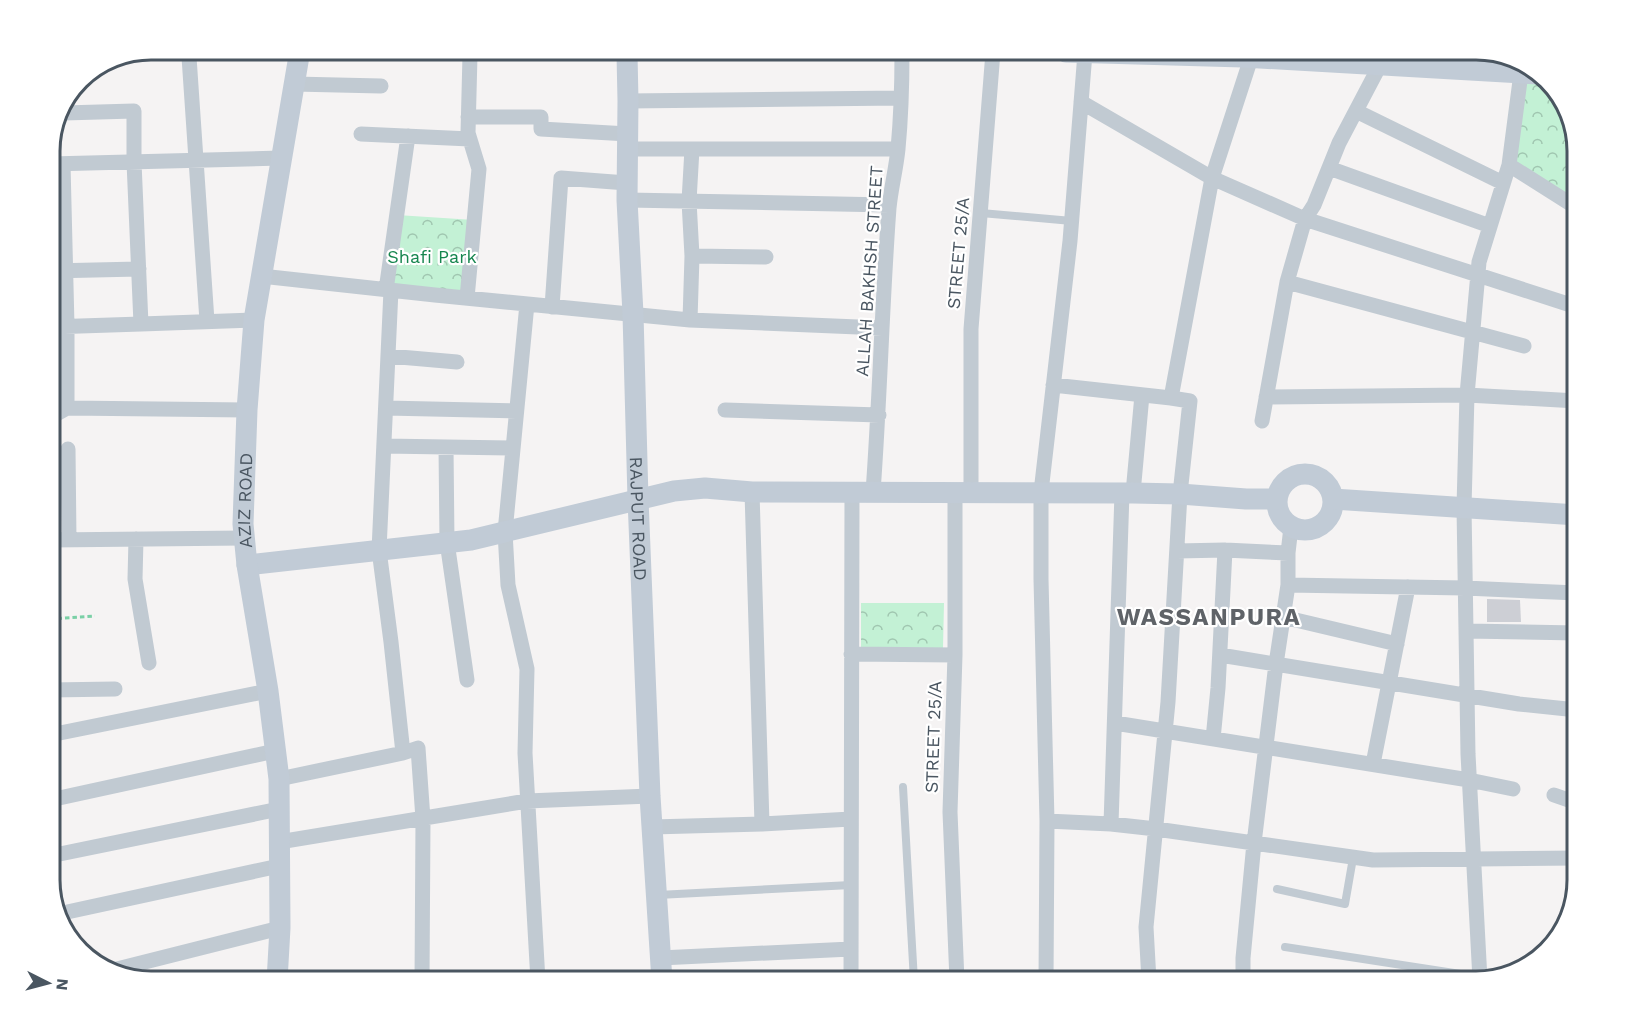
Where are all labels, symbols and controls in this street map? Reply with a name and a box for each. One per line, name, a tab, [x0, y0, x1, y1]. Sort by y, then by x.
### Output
street label: ALLAH BAKHSH STREET	[851, 165, 887, 377]
street label: STREET 25/A	[943, 196, 973, 310]
park label: Shafi Park	[387, 246, 477, 267]
street label: AZIZ ROAD	[232, 452, 256, 550]
street label: RAJPUT ROAD	[626, 456, 652, 581]
district label: WASSANPURA	[1117, 603, 1301, 631]
street label: STREET 25/A	[921, 680, 945, 793]
north arrow	[18, 953, 78, 1013]
text: N	[52, 978, 72, 991]

